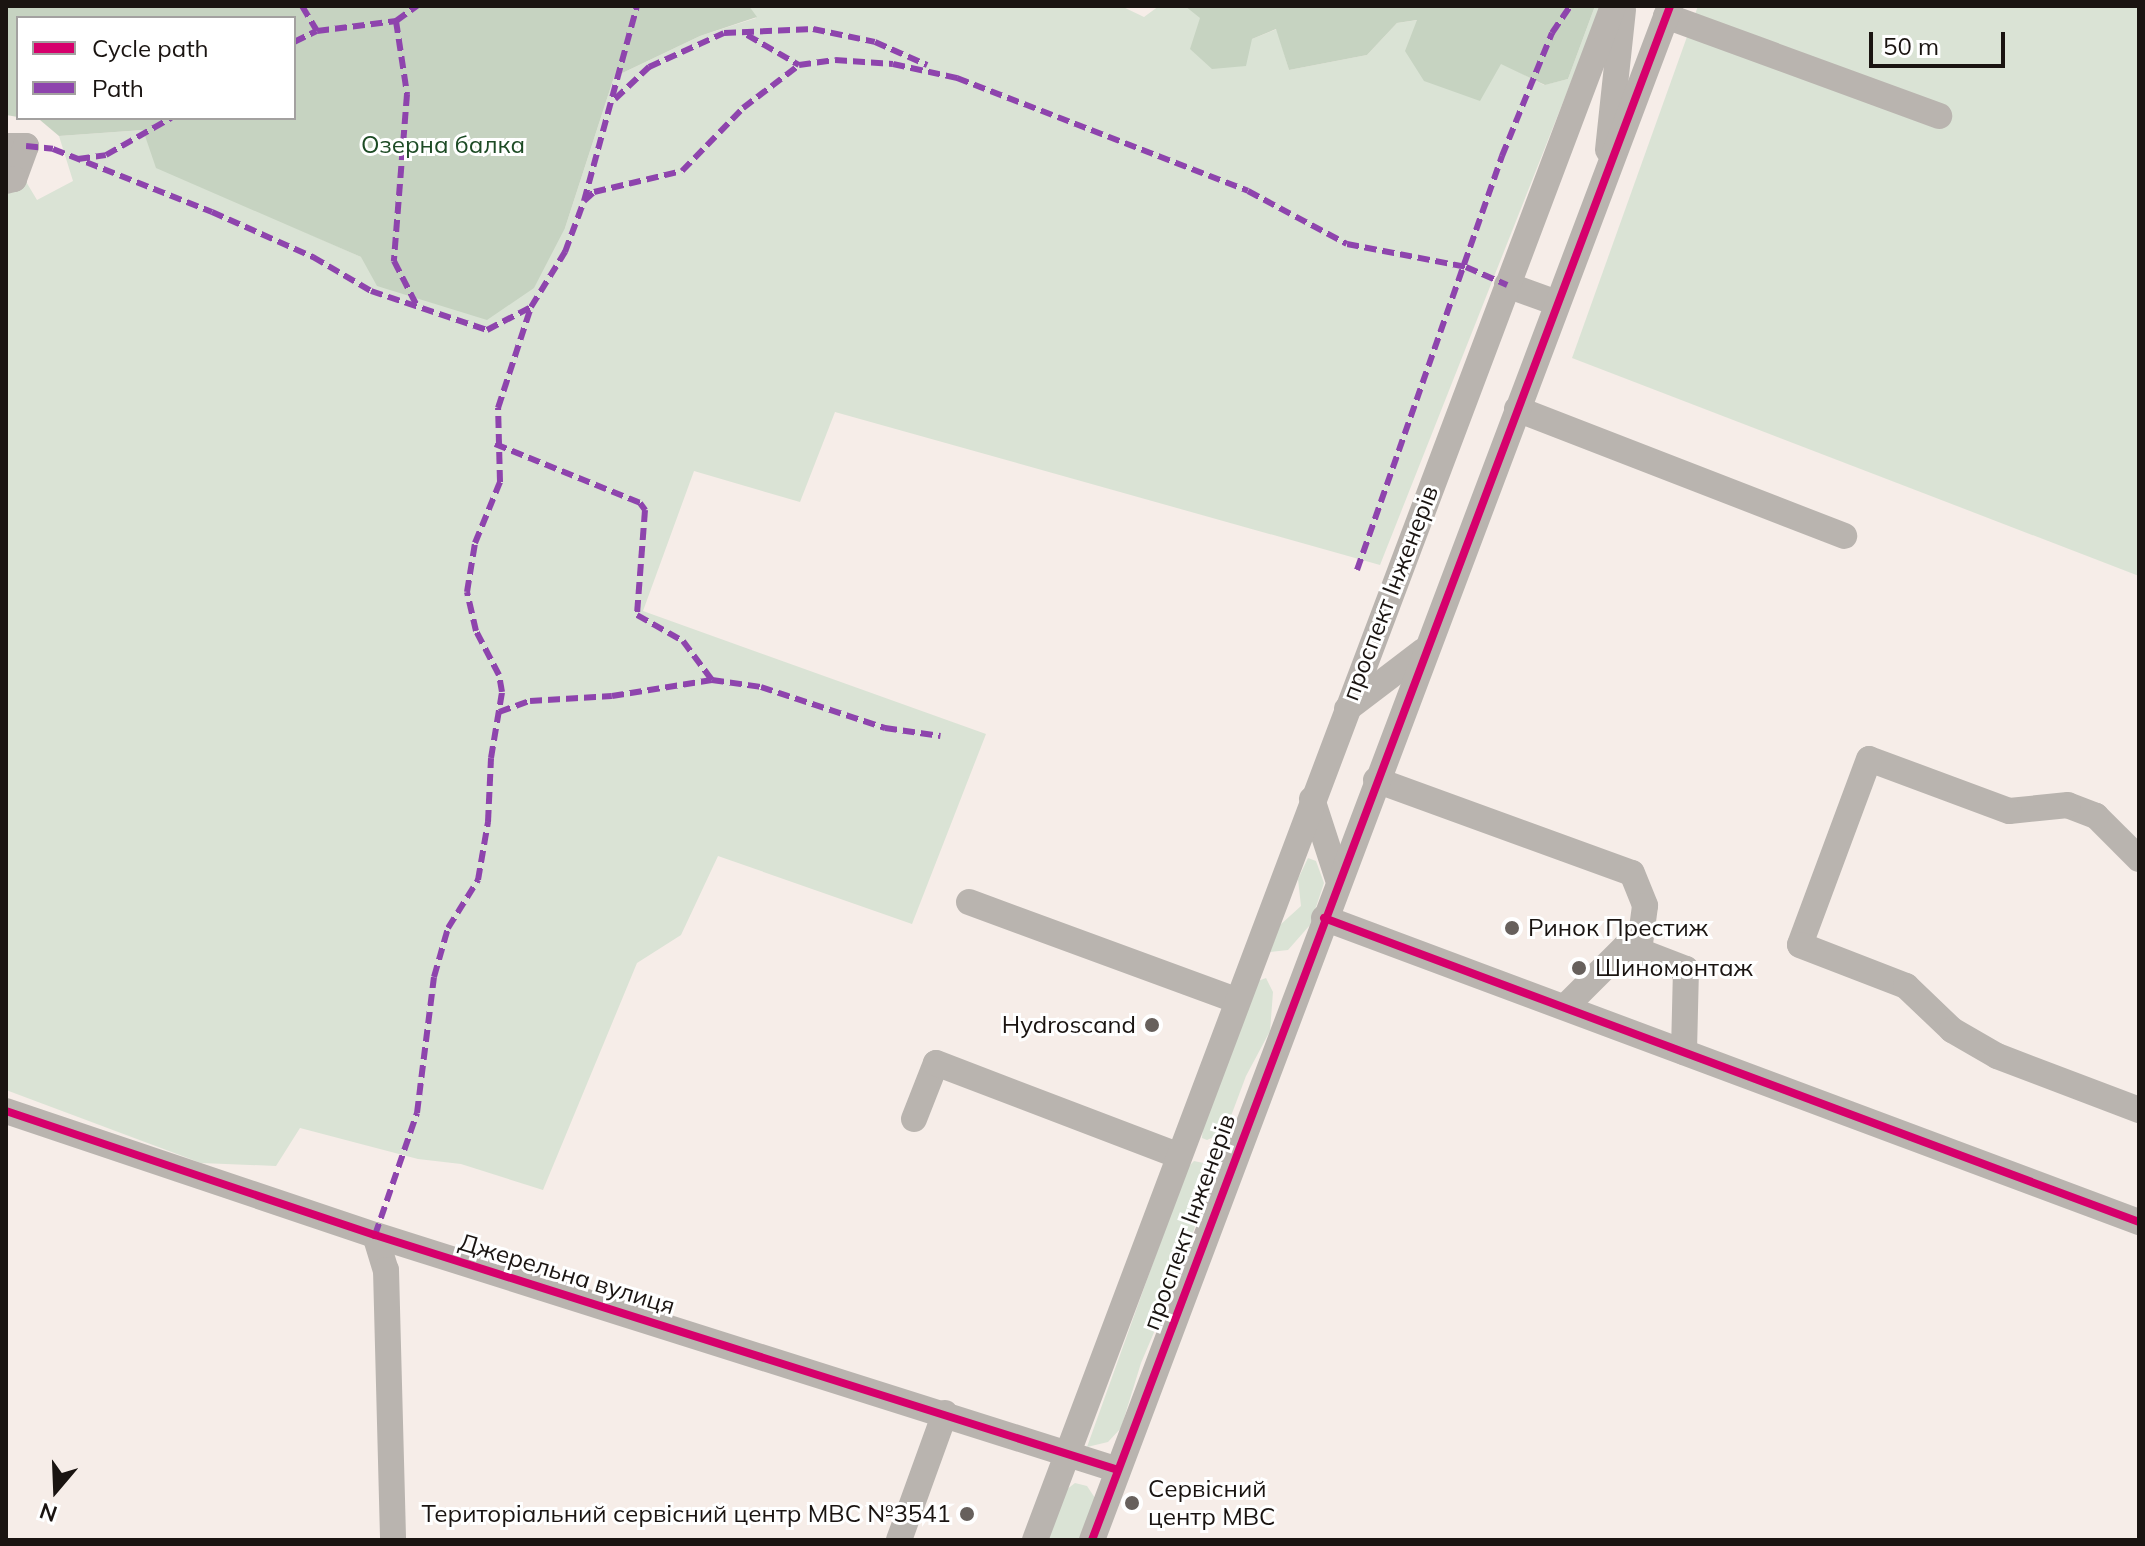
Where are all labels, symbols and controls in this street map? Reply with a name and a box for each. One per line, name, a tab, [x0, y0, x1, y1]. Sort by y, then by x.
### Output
legend	[16, 16, 296, 120]
scale bar	[1873, 16, 2009, 66]
text: 50 m	[1883, 31, 1939, 61]
text: Cycle path	[92, 33, 209, 63]
text: Path	[92, 73, 144, 103]
park label: Озерна балка	[361, 131, 525, 159]
street label: проспект Інженерів	[1336, 482, 1444, 704]
place label: Ринок Престиж	[1528, 914, 1708, 942]
marker: Ринок Престиж	[1503, 919, 1521, 937]
place label: Шиномонтаж	[1595, 954, 1753, 982]
marker: Шиномонтаж	[1570, 959, 1588, 977]
place label: Hydroscand	[1002, 1011, 1136, 1039]
marker: Hydroscand	[1143, 1016, 1161, 1034]
street label: проспект Інженерів	[1137, 1110, 1241, 1334]
street label: Джерельна вулиця	[456, 1227, 678, 1321]
north arrow	[16, 1450, 96, 1530]
place label: Сервісний центр МВС	[1148, 1475, 1275, 1531]
marker: Сервісний центр МВС	[1123, 1494, 1141, 1512]
text: N	[36, 1497, 61, 1529]
place label: Територіальний сервісний центр МВС №3541	[422, 1500, 951, 1528]
marker: Територіальний сервісний центр МВС №3541	[958, 1505, 976, 1523]

